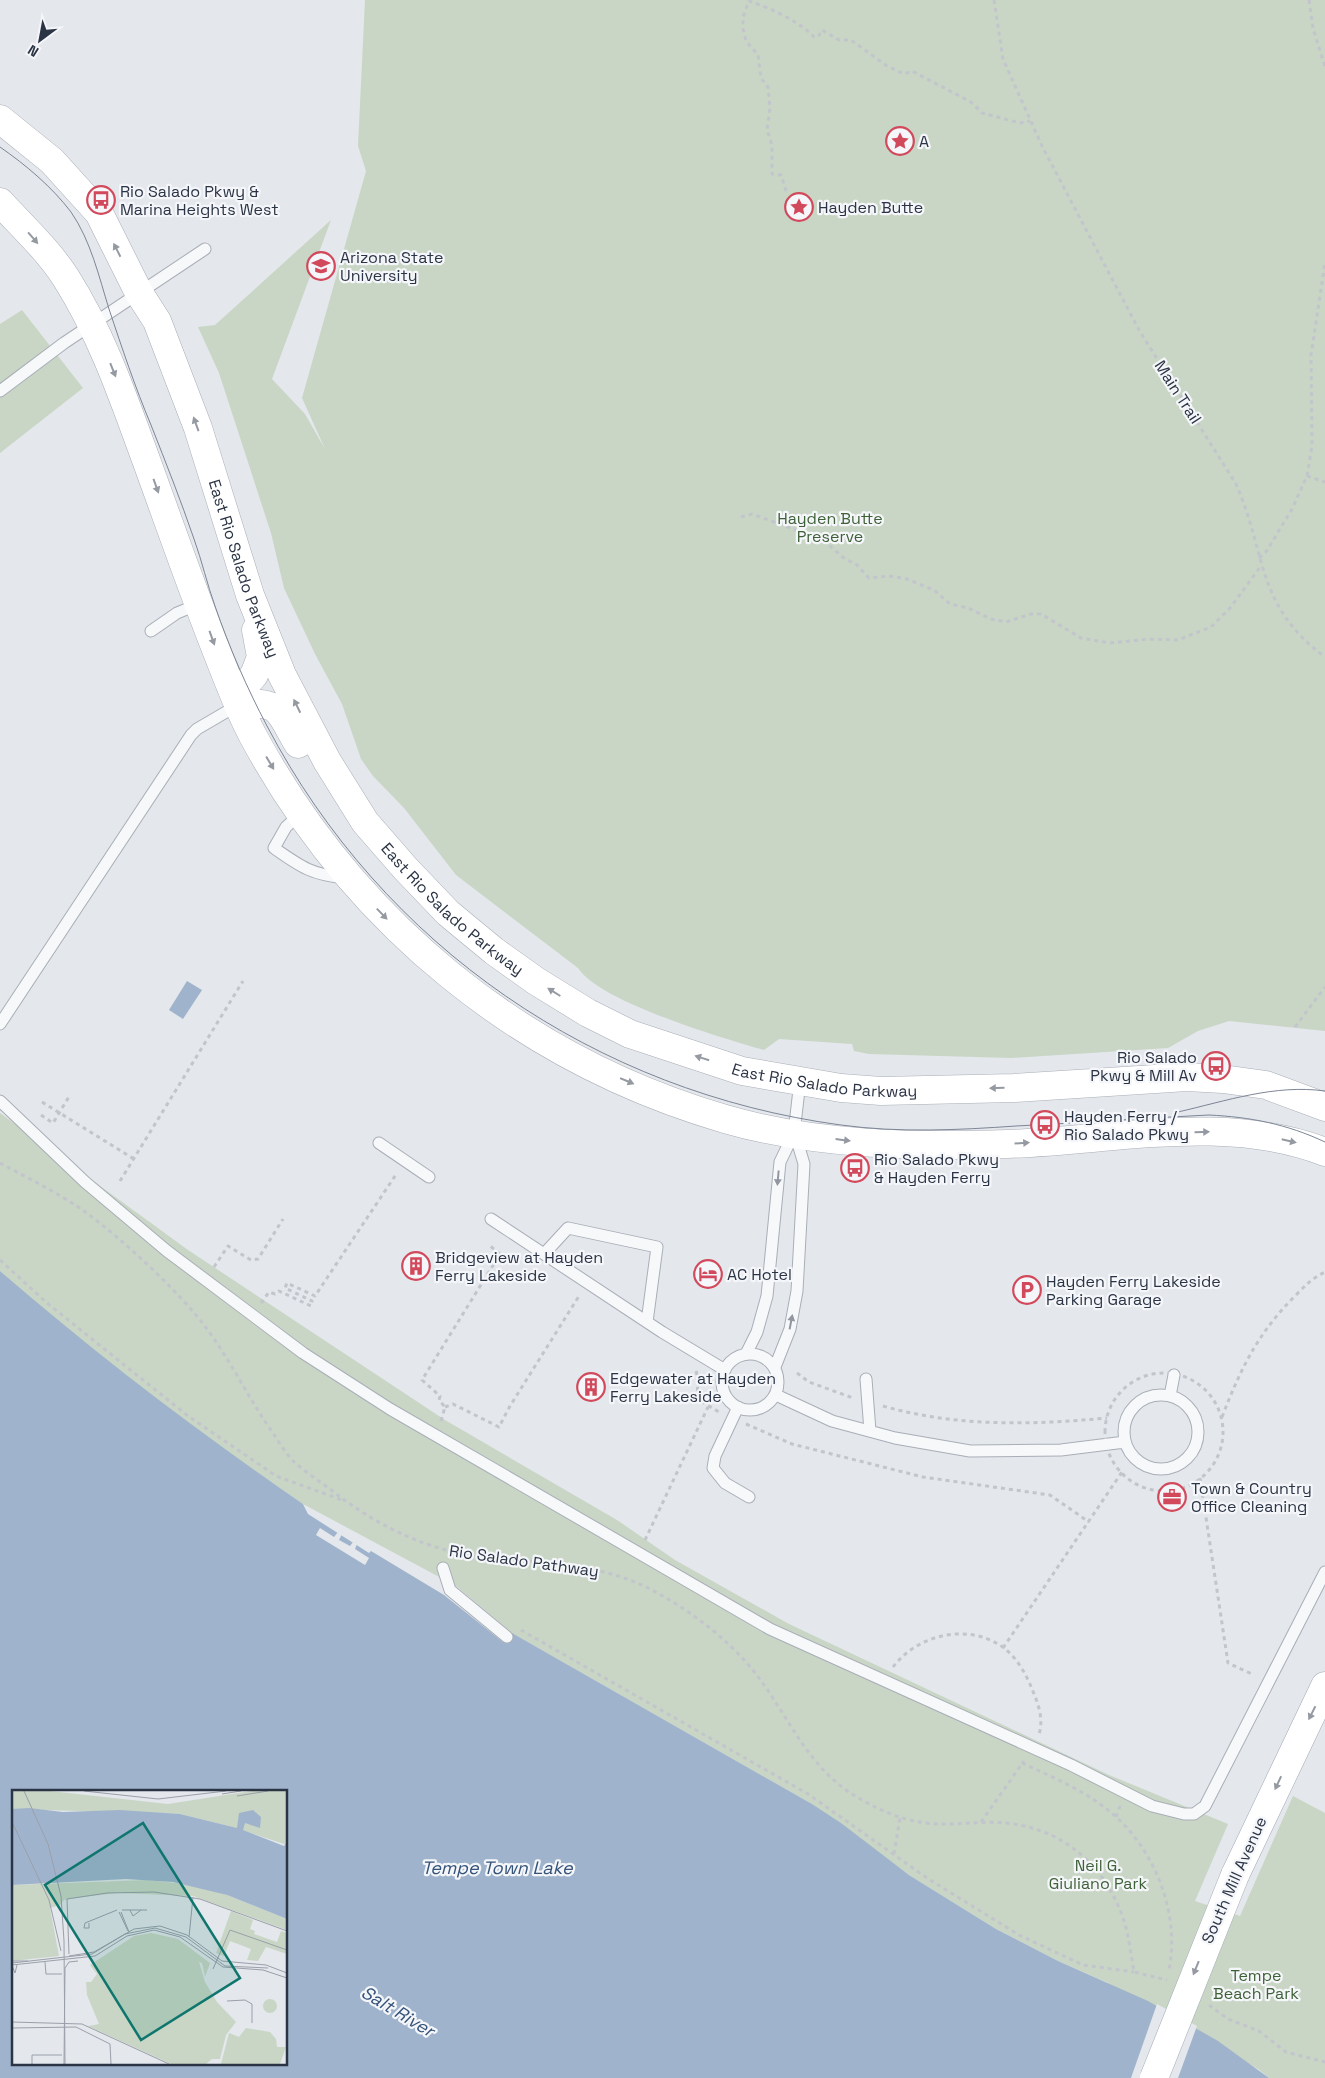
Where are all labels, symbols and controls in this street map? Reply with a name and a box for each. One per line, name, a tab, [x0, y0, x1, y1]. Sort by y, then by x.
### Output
north arrow	[15, 15, 65, 65]
text: N	[24, 41, 42, 61]
place icon: A	[885, 126, 915, 156]
place label: A	[919, 131, 929, 152]
place label: Rio Salado Pkwy & Marina Heights West	[120, 181, 279, 220]
bus stop icon: Rio Salado Pkwy & Marina Heights West	[86, 185, 116, 215]
place icon: Hayden Butte	[784, 192, 814, 222]
place label: Hayden Butte	[818, 197, 923, 218]
one-way arrow	[27, 232, 38, 245]
one-way arrow	[113, 243, 121, 257]
place label: Arizona State University	[340, 247, 443, 286]
school or university icon: Arizona State University	[306, 251, 336, 281]
street label: Main Trail	[1150, 356, 1206, 428]
one-way arrow	[109, 363, 117, 378]
one-way arrow	[192, 417, 199, 432]
street label: East Rio Salado Parkway	[204, 477, 284, 660]
one-way arrow	[152, 479, 160, 493]
park label: Hayden Butte Preserve	[777, 508, 883, 547]
one-way arrow	[208, 631, 216, 646]
one-way arrow	[293, 699, 301, 713]
one-way arrow	[265, 757, 274, 770]
street label: East Rio Salado Parkway	[377, 838, 528, 980]
one-way arrow	[376, 907, 388, 919]
one-way arrow	[548, 988, 561, 997]
place label: Rio Salado Pkwy & Mill Av	[1090, 1047, 1197, 1086]
bus stop icon: Rio Salado Pkwy & Mill Av	[1201, 1051, 1231, 1081]
one-way arrow	[694, 1053, 709, 1061]
street label: East Rio Salado Parkway	[729, 1058, 917, 1102]
one-way arrow	[619, 1078, 634, 1086]
one-way arrow	[989, 1084, 1005, 1092]
place label: Hayden Ferry / Rio Salado Pkwy	[1064, 1106, 1189, 1145]
bus stop icon: Hayden Ferry / Rio Salado Pkwy	[1030, 1110, 1060, 1140]
one-way arrow	[1194, 1128, 1210, 1136]
one-way arrow	[835, 1136, 851, 1144]
one-way arrow	[1282, 1137, 1297, 1145]
one-way arrow	[1015, 1139, 1031, 1147]
place label: Rio Salado Pkwy & Hayden Ferry	[874, 1149, 999, 1188]
bus stop icon: Rio Salado Pkwy & Hayden Ferry	[840, 1153, 870, 1183]
one-way arrow	[774, 1171, 782, 1187]
place label: Bridgeview at Hayden Ferry Lakeside	[435, 1247, 603, 1286]
building icon: Bridgeview at Hayden Ferry Lakeside	[401, 1251, 431, 1281]
hotel icon: AC Hotel	[693, 1259, 723, 1289]
place label: AC Hotel	[727, 1264, 792, 1285]
place label: Hayden Ferry Lakeside Parking Garage	[1046, 1271, 1221, 1310]
parking icon: Hayden Ferry Lakeside Parking Garage	[1012, 1275, 1042, 1305]
one-way arrow	[788, 1313, 796, 1329]
place label: Edgewater at Hayden Ferry Lakeside	[610, 1368, 776, 1407]
building icon: Edgewater at Hayden Ferry Lakeside	[576, 1372, 606, 1402]
place label: Town & Country Office Cleaning	[1191, 1478, 1312, 1517]
office icon: Town & Country Office Cleaning	[1157, 1482, 1187, 1512]
street label: Rio Salado Pathway	[448, 1540, 600, 1582]
one-way arrow	[1308, 1705, 1316, 1720]
one-way arrow	[1274, 1776, 1282, 1790]
inset map	[12, 1790, 288, 2066]
street label: South Mill Avenue	[1197, 1813, 1271, 1947]
park label: Neil G. Giuliano Park	[1049, 1855, 1148, 1894]
water label: Tempe Town Lake	[421, 1856, 574, 1879]
one-way arrow	[1192, 1961, 1200, 1976]
park label: Tempe Beach Park	[1213, 1965, 1299, 2004]
water label: Salt River	[357, 1980, 441, 2043]

